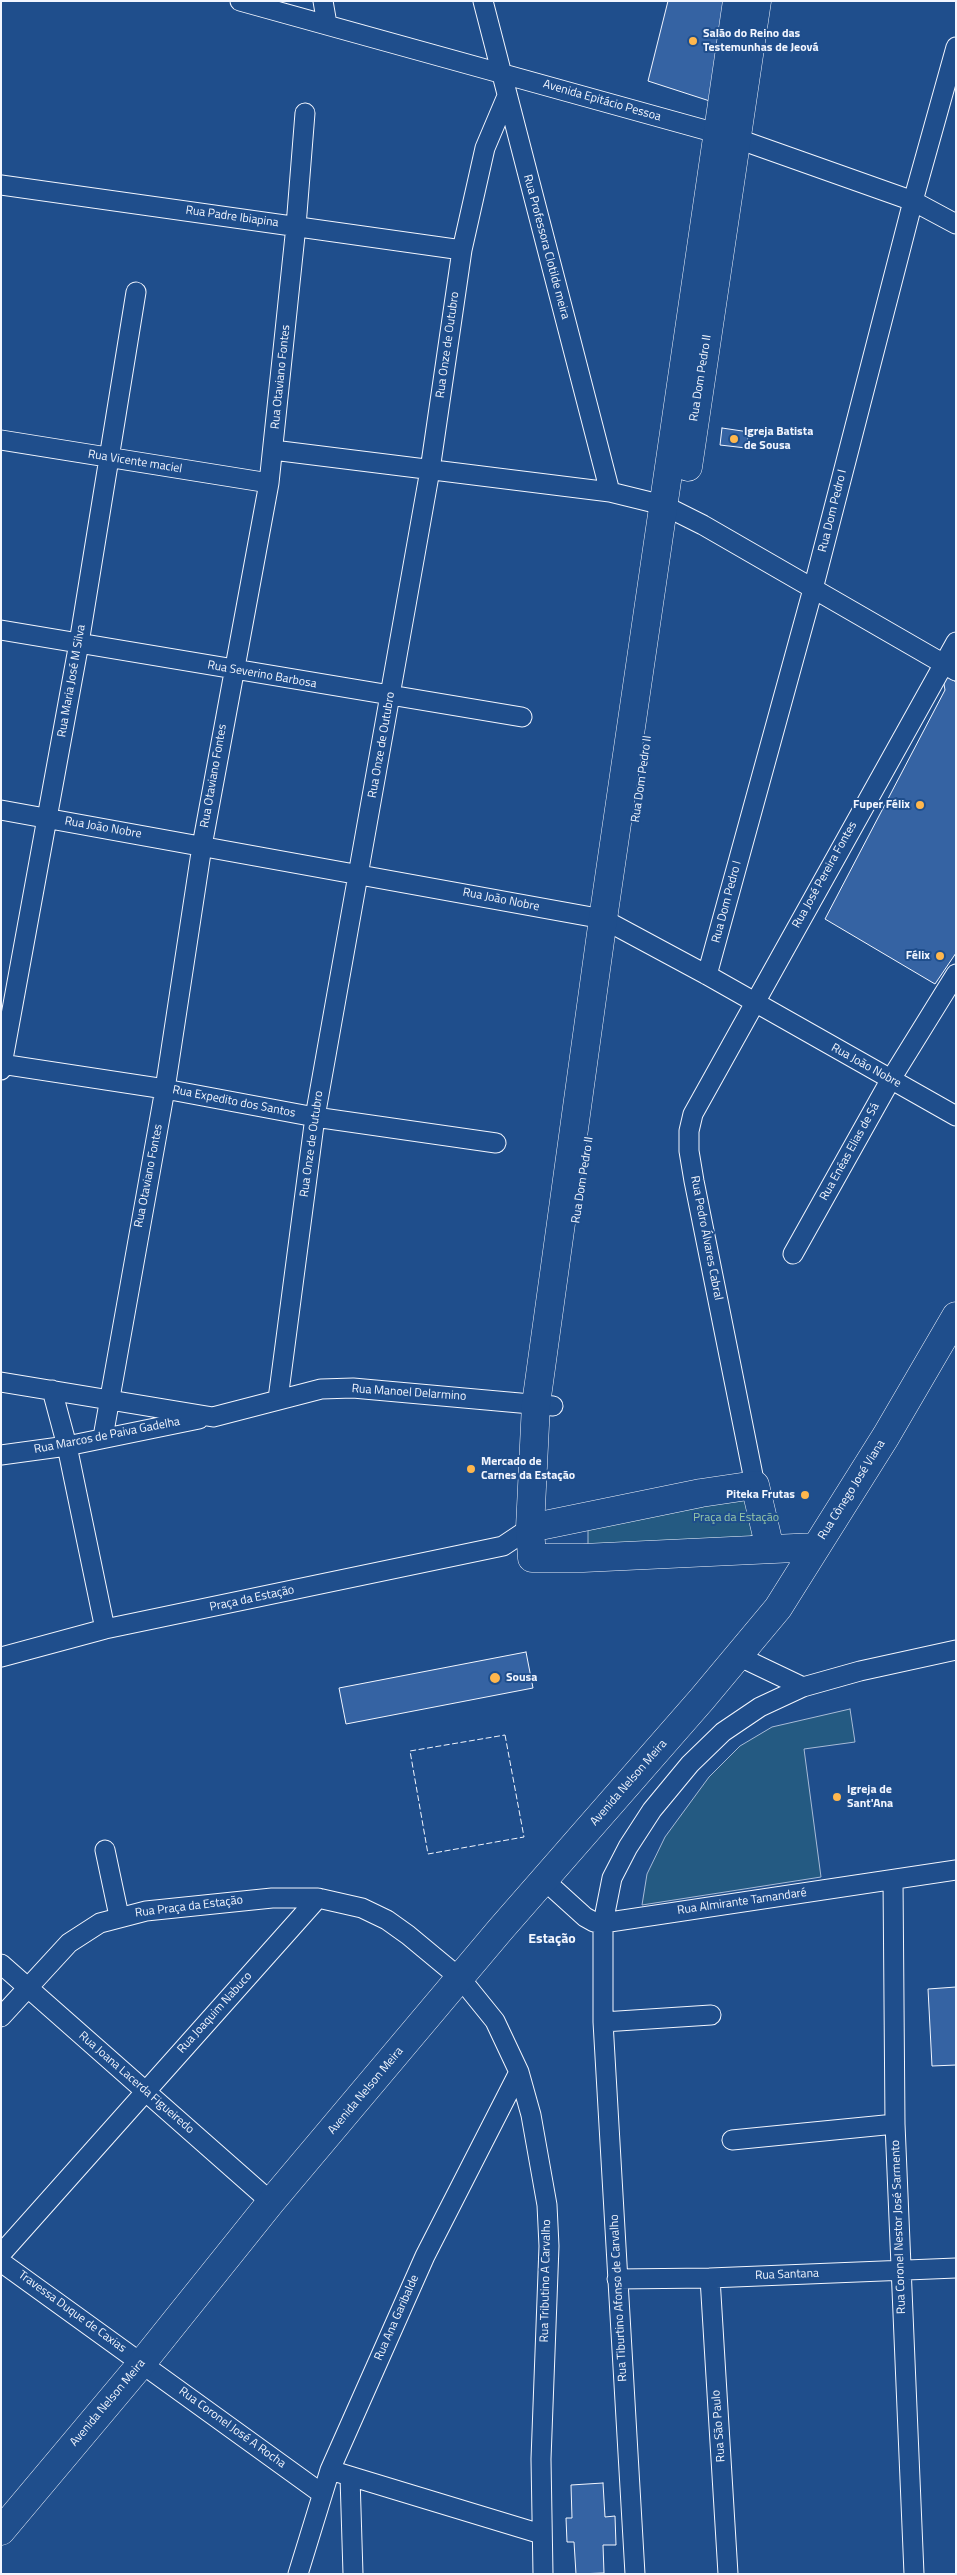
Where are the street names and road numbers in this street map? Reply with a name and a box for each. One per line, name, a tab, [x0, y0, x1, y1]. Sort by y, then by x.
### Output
street label: Avenida Epitácio Pessoa	[541, 77, 663, 125]
street label: Rua Professora Clotilde meira	[520, 173, 572, 321]
street label: Rua Padre Ibiapina	[185, 203, 279, 231]
street label: Rua Onze de Outubro	[433, 291, 463, 399]
street label: Rua Otaviano Fontes	[268, 324, 294, 430]
street label: Rua Dom Pedro II	[687, 334, 715, 422]
street label: Rua Vicente maciel	[87, 447, 183, 477]
street label: Rua Dom Pedro I	[816, 468, 850, 554]
street label: Rua Maria José M Silva	[55, 623, 89, 739]
street label: Rua Severino Barbosa	[206, 658, 318, 692]
street label: Rua Onze de Outubro	[366, 691, 398, 799]
street label: Rua Otaviano Fontes	[198, 723, 230, 829]
street label: Rua Dom Pedro II	[629, 735, 655, 823]
street label: Rua João Nobre	[63, 814, 143, 842]
street label: Rua José Pereira Fontes	[790, 819, 860, 931]
street label: Rua Dom Pedro I	[709, 859, 745, 945]
street label: Rua João Nobre	[461, 885, 541, 915]
street label: Rua João Nobre	[828, 1041, 904, 1091]
street label: Rua Expedito dos Santos	[171, 1083, 297, 1121]
street label: Rua Onze de Outubro	[297, 1090, 327, 1198]
street label: Rua Enéas Elias de Sá	[817, 1101, 883, 1203]
street label: Rua Otaviano Fontes	[132, 1123, 166, 1229]
street label: Rua Dom Pedro II	[569, 1136, 597, 1224]
street label: Rua Pedro Álvares Cabral	[687, 1175, 725, 1301]
street label: Rua Manoel Delarmino	[351, 1382, 467, 1404]
street label: Rua Marcos de Paiva Gadelha	[33, 1415, 181, 1457]
street label: Rua Cônego José Viana	[815, 1437, 889, 1543]
street label: Praça da Estação	[208, 1583, 296, 1615]
street label: Avenida Nelson Meira	[588, 1737, 670, 1829]
street label: Rua Almirante Tamandaré	[676, 1886, 808, 1918]
street label: Rua Praça da Estação	[134, 1893, 244, 1921]
street label: Rua Joaquim Nabuco	[175, 1969, 255, 2057]
street label: Rua Joana Lacerda Figueiredo	[75, 2029, 197, 2137]
street label: Avenida Nelson Meira	[325, 2044, 407, 2138]
street label: Rua Coronel Nestor José Sarmento	[889, 2140, 909, 2314]
street label: Rua Tiburtino Afonso de Carvalho	[607, 2214, 631, 2382]
street label: Rua Tributino A Carvalho	[538, 2219, 554, 2343]
street label: Rua Santana	[755, 2267, 819, 2283]
street label: Travessa Duque de Caxias	[15, 2268, 129, 2356]
street label: Rua Ana Garibalde	[372, 2273, 422, 2363]
street label: Avenida Nelson Meira	[67, 2356, 149, 2450]
street label: Rua Coronel José A Rocha	[176, 2384, 288, 2472]
street label: Rua São Paulo	[709, 2389, 729, 2463]

